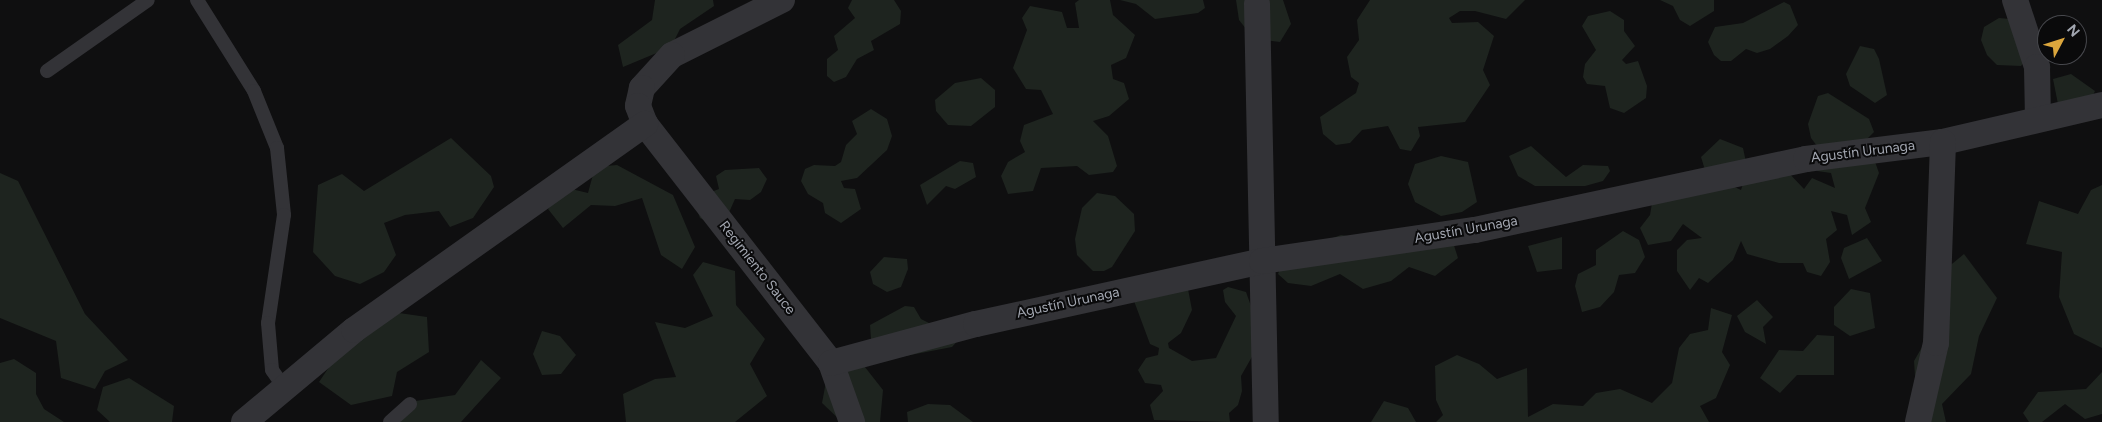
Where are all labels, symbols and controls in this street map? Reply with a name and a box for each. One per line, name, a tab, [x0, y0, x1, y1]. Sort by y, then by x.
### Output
north arrow	[2037, 15, 2087, 65]
text: N	[2063, 21, 2083, 40]
street label: Agustín Urunaga	[1810, 137, 1916, 167]
street label: Agustín Urunaga	[1413, 213, 1519, 247]
street label: Regimiento Sauce	[715, 218, 799, 318]
street label: Agustín Urunaga	[1015, 284, 1121, 322]

